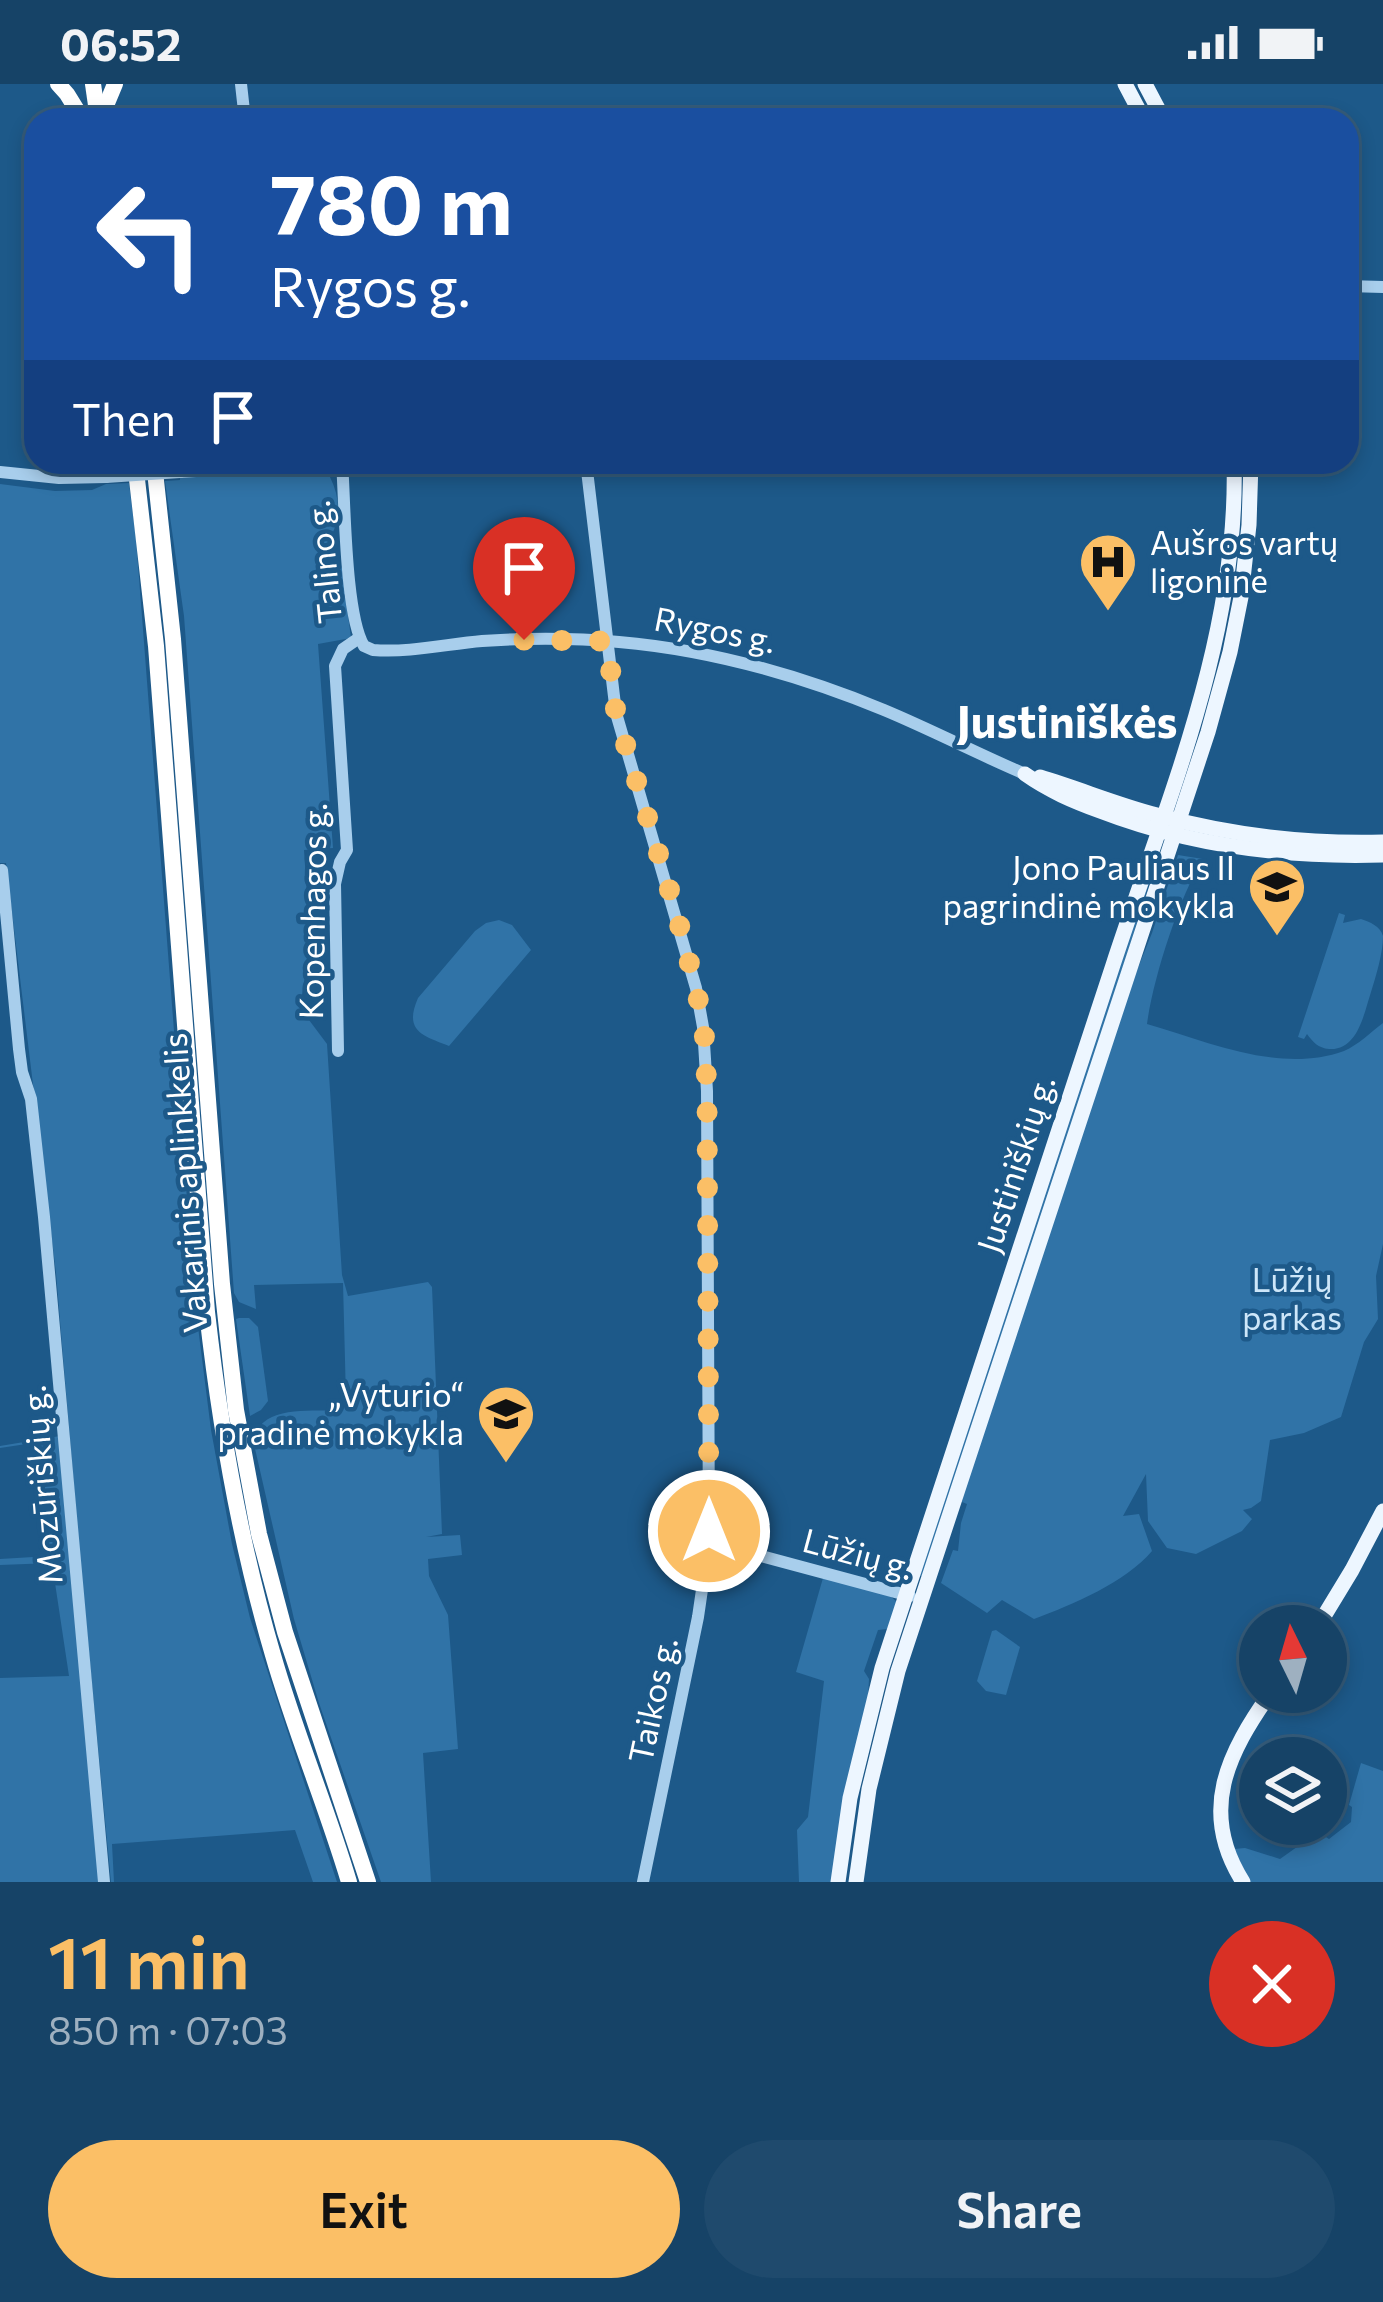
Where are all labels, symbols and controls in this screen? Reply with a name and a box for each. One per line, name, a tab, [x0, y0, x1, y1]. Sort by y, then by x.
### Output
text: 06:52	[60, 15, 181, 70]
text: 780 m	[270, 150, 513, 252]
icon: left	[72, 156, 228, 312]
text: Rygos g.	[270, 252, 470, 318]
icon: arrive	[200, 384, 266, 450]
text: Then	[72, 390, 176, 445]
street label: Talino g.	[296, 499, 349, 625]
pin	[473, 517, 575, 640]
place label: Aušros vartų ligoninė	[1150, 521, 1338, 600]
hospital icon: Aušros vartų ligoninė	[1077, 531, 1139, 613]
icon: arrive	[491, 535, 557, 601]
street label: Rygos g.	[651, 597, 779, 660]
district label: Justiniškės	[956, 692, 1178, 747]
street label: Kopenhagos g.	[289, 802, 334, 1020]
place label: Jono Pauliaus II pagrindinė mokykla	[943, 846, 1235, 925]
school or university icon: Jono Pauliaus II pagrindinė mokykla	[1246, 856, 1308, 938]
street label: Vakarinis aplinkkelis	[153, 1032, 214, 1334]
street label: Justiniškių g.	[967, 1070, 1063, 1257]
park label: Lūžių parkas	[1242, 1258, 1342, 1337]
place label: „Vyturio“ pradinė mokykla	[217, 1373, 464, 1452]
school or university icon: „Vyturio“ pradinė mokykla	[475, 1383, 537, 1465]
street label: Mozūriškių g.	[11, 1384, 70, 1586]
position arrow	[646, 1468, 772, 1594]
street label: Lūžių g.	[799, 1518, 918, 1587]
north arrow	[1239, 1605, 1347, 1713]
map controls	[1239, 1605, 1347, 1845]
street label: Taikos g.	[618, 1633, 685, 1766]
button: layers	[1239, 1737, 1347, 1845]
text: 11 min	[48, 1916, 250, 2004]
button: close	[1209, 1921, 1335, 2047]
text: 850 m · 07:03	[48, 2005, 288, 2053]
button: Exit	[48, 2140, 680, 2278]
button: Share	[704, 2140, 1335, 2278]

